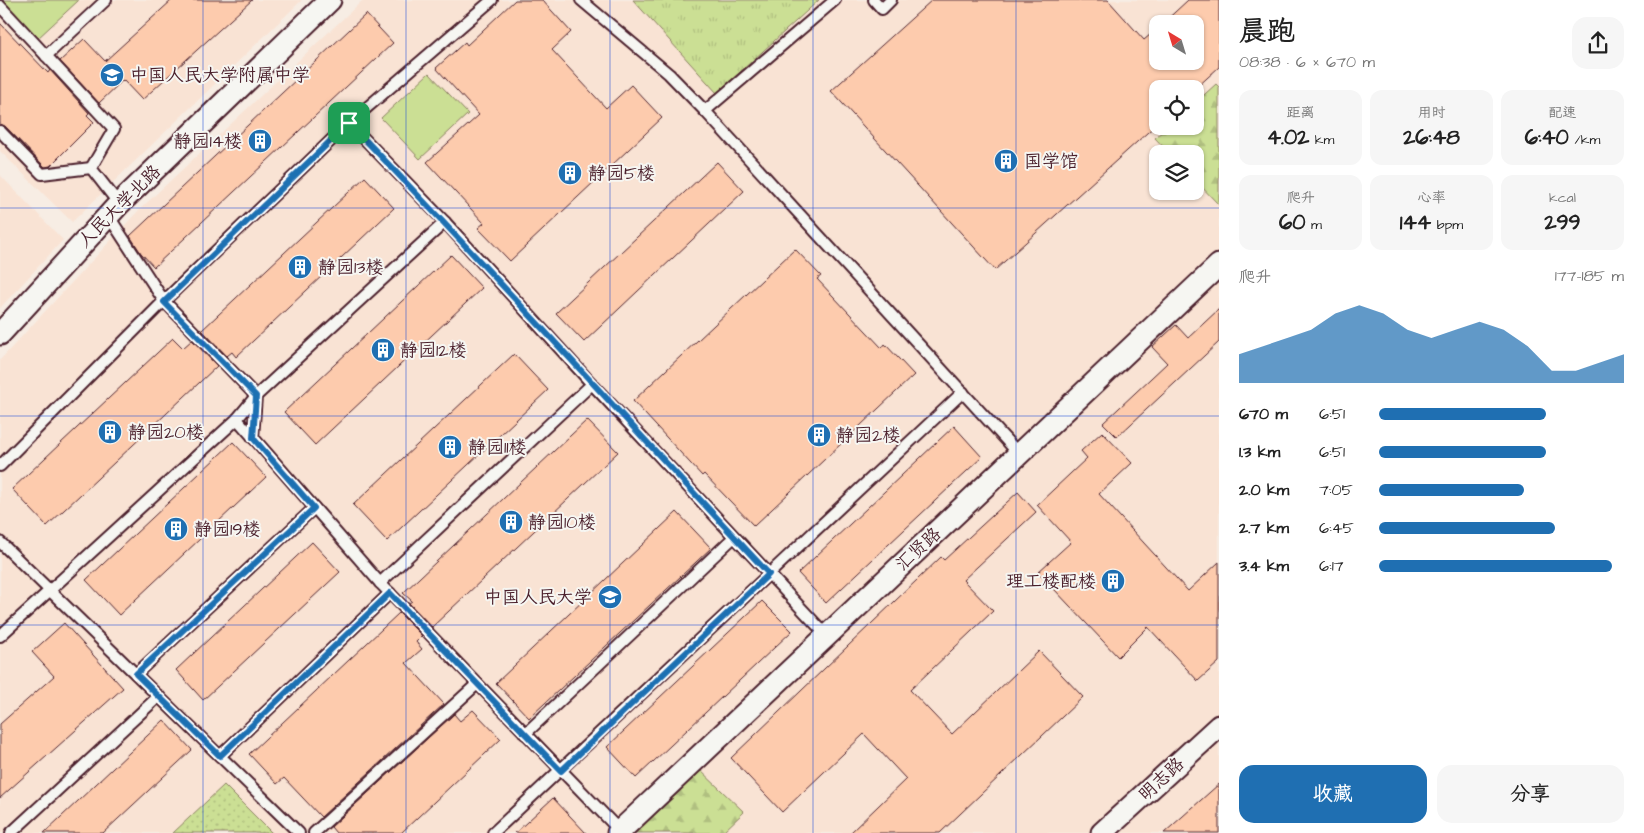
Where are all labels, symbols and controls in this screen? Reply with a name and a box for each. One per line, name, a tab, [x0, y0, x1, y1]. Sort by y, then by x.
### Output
text: 晨跑	[1239, 12, 1295, 51]
north arrow	[1149, 15, 1204, 70]
map controls	[1149, 15, 1204, 200]
button: share	[1572, 17, 1624, 69]
text: 08:38 · 6 × 670 m	[1239, 51, 1375, 73]
school or university icon: 中国人民大学附属中学	[99, 62, 125, 88]
place label: 中国人民大学附属中学	[130, 63, 310, 88]
button: locate	[1149, 80, 1204, 135]
pin	[328, 102, 370, 144]
text: 距离	[1287, 103, 1315, 123]
text: 用时	[1418, 103, 1446, 123]
text: 配速	[1549, 103, 1577, 123]
icon: arrive	[335, 109, 363, 137]
text: 4.02	[1267, 123, 1309, 152]
text: 26:48	[1403, 123, 1460, 152]
text: 6:40	[1525, 123, 1569, 152]
building icon: 静园14楼	[247, 128, 273, 154]
place label: 静园14楼	[173, 129, 242, 154]
text: km	[1309, 130, 1334, 150]
text: /km	[1569, 130, 1600, 150]
button: layers	[1149, 145, 1204, 200]
building icon: 国学馆	[993, 148, 1019, 174]
place label: 国学馆	[1024, 149, 1078, 174]
street label: 人民大学北路	[72, 159, 166, 253]
building icon: 静园5楼	[557, 160, 583, 186]
place label: 静园5楼	[588, 161, 655, 186]
text: 爬升	[1287, 188, 1315, 208]
text: 心率	[1418, 188, 1446, 208]
text: kcal	[1549, 188, 1576, 208]
text: 60	[1279, 208, 1305, 237]
text: 144	[1400, 208, 1431, 237]
text: 299	[1545, 208, 1580, 237]
text: m	[1305, 215, 1322, 235]
text: bpm	[1431, 215, 1463, 235]
building icon: 静园13楼	[287, 254, 313, 280]
place label: 静园13楼	[318, 255, 383, 280]
text: 177–185 m	[1555, 265, 1624, 287]
text: 爬升	[1239, 266, 1271, 288]
building icon: 静园12楼	[370, 337, 396, 363]
place label: 静园12楼	[400, 338, 467, 363]
text: 670 m	[1239, 403, 1288, 425]
text: 6:51	[1319, 403, 1345, 425]
building icon: 静园20楼	[97, 419, 123, 445]
place label: 静园20楼	[128, 420, 204, 445]
building icon: 静园2楼	[806, 422, 832, 448]
place label: 静园2楼	[836, 423, 900, 448]
building icon: 静园11楼	[437, 434, 463, 460]
place label: 静园11楼	[468, 435, 527, 460]
text: 1.3 km	[1239, 441, 1280, 463]
text: 6:51	[1319, 441, 1345, 463]
text: 2.0 km	[1239, 479, 1289, 501]
text: 7:05	[1319, 479, 1353, 501]
building icon: 静园10楼	[498, 509, 524, 535]
place label: 静园10楼	[528, 510, 596, 535]
building icon: 静园19楼	[163, 516, 189, 542]
place label: 静园19楼	[194, 517, 261, 542]
text: 2.7 km	[1239, 517, 1289, 539]
text: 6:45	[1319, 517, 1354, 539]
street label: 汇贤路	[890, 522, 947, 577]
text: 3.4 km	[1239, 555, 1289, 577]
text: 6:17	[1319, 555, 1344, 577]
building icon: 理工楼配楼	[1100, 568, 1126, 594]
place label: 理工楼配楼	[1006, 569, 1096, 594]
school or university icon: 中国人民大学	[597, 584, 623, 610]
place label: 中国人民大学	[484, 585, 592, 610]
street label: 明志路	[1133, 752, 1190, 807]
button: 收藏	[1239, 765, 1427, 823]
button: 分享	[1437, 765, 1624, 823]

